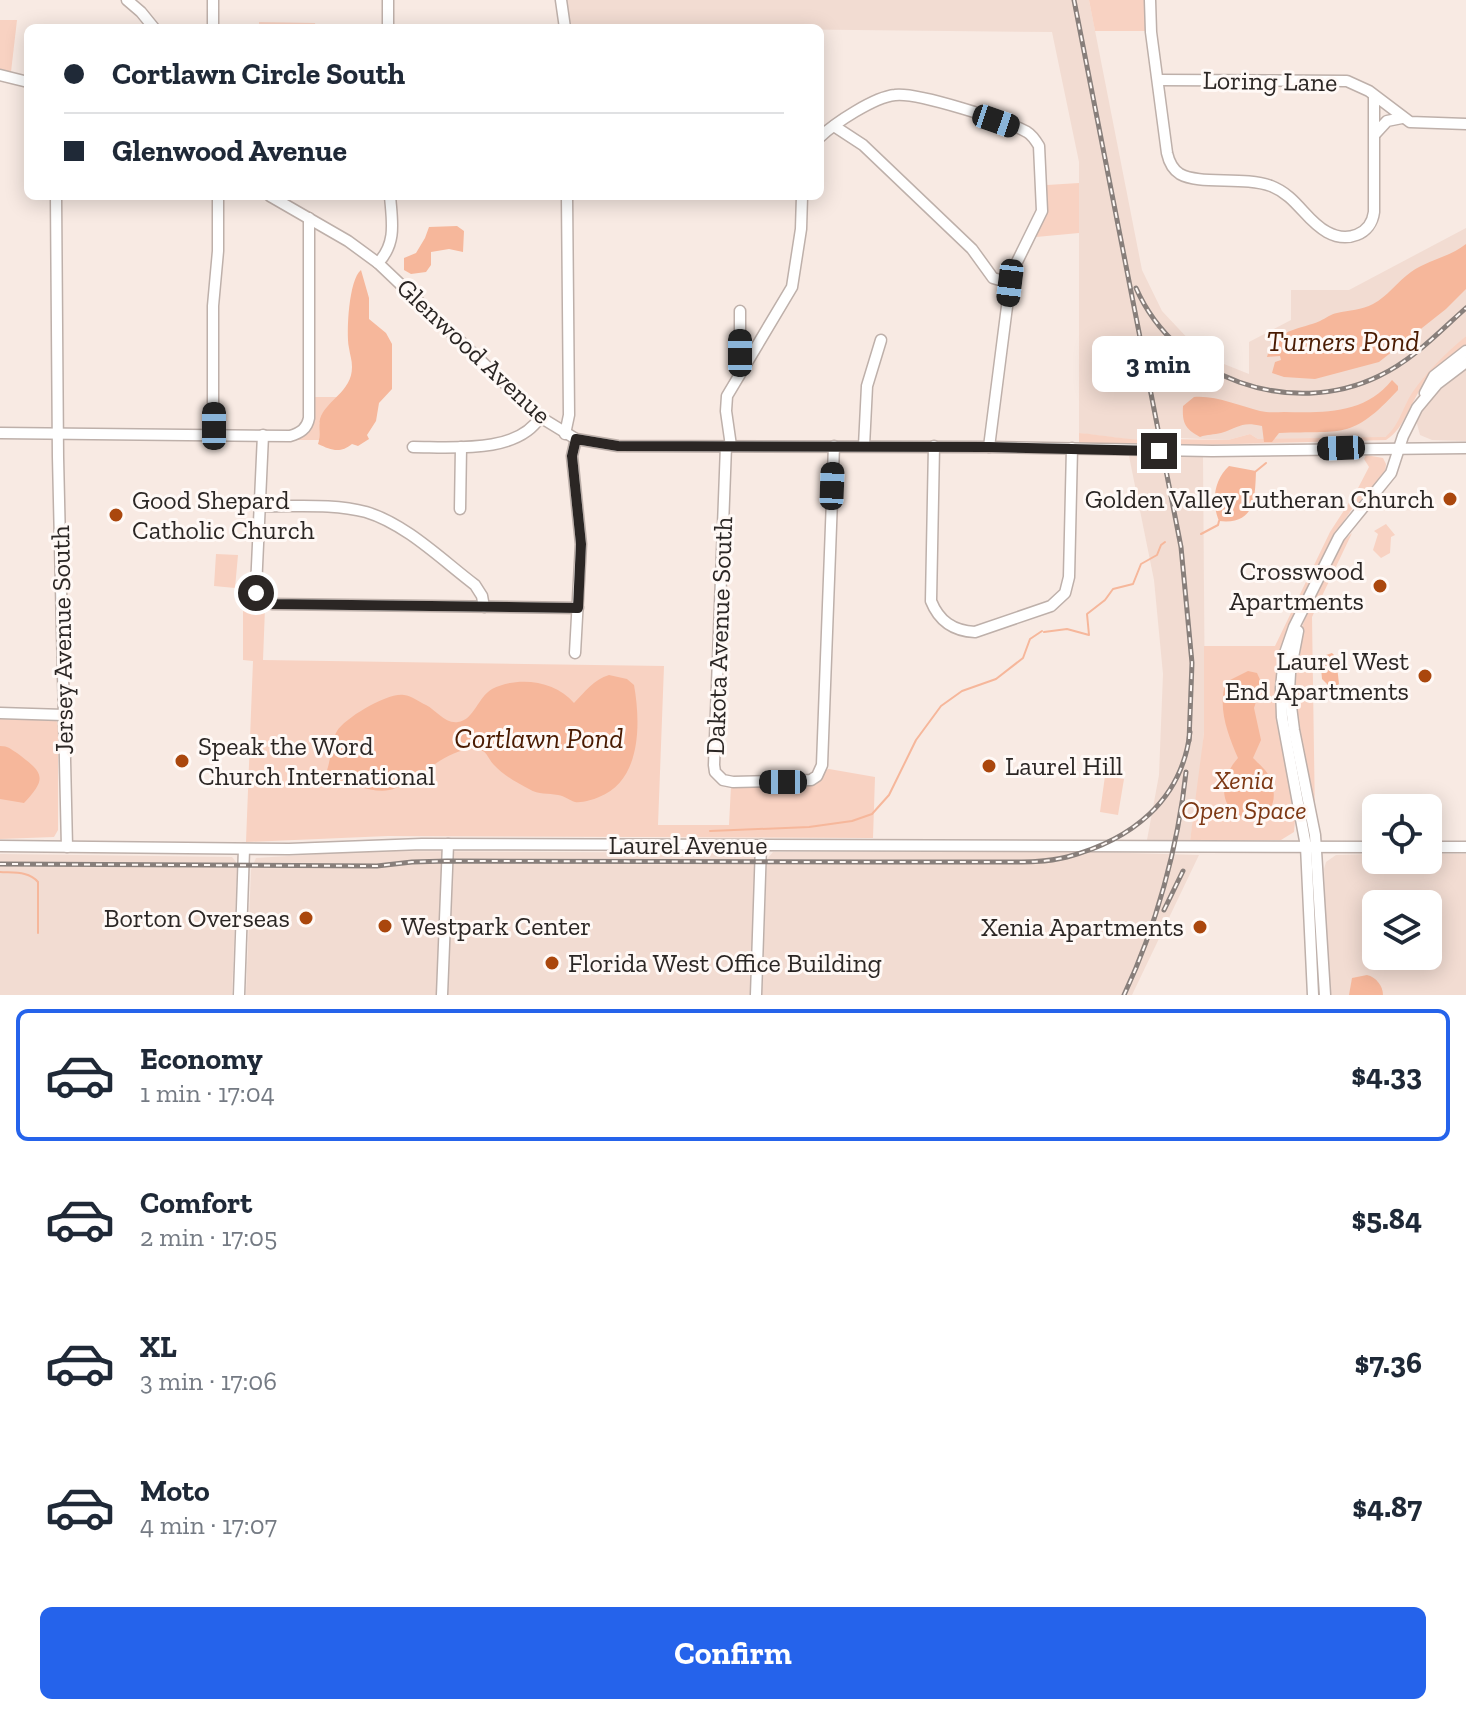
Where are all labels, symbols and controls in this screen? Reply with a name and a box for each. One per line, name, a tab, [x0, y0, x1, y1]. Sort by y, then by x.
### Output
text: Cortlawn Circle South	[112, 56, 405, 92]
street label: Loring Lane	[1202, 64, 1338, 98]
car	[969, 102, 1023, 140]
text: Glenwood Avenue	[112, 133, 347, 169]
car	[995, 258, 1025, 308]
street label: Glenwood Avenue	[390, 271, 558, 431]
water label: Turners Pond	[1266, 325, 1420, 358]
car	[728, 329, 752, 377]
callout: 3 min	[1093, 335, 1225, 391]
text: 3 min	[1126, 348, 1190, 380]
car	[202, 402, 226, 450]
route end	[1141, 433, 1177, 469]
car	[1317, 435, 1365, 461]
car	[819, 462, 845, 510]
place label: Golden Valley Lutheran Church	[1085, 483, 1434, 515]
place label: Good Shepard Catholic Church	[132, 484, 315, 546]
marker: Golden Valley Lutheran Church	[1441, 490, 1459, 508]
marker: Good Shepard Catholic Church	[107, 506, 125, 524]
street label: Dakota Avenue South	[699, 516, 739, 756]
street label: Jersey Avenue South	[44, 525, 80, 755]
place label: Crosswood Apartments	[1229, 555, 1364, 617]
route start	[238, 575, 274, 611]
marker: Crosswood Apartments	[1371, 577, 1389, 595]
place label: Laurel West End Apartments	[1225, 645, 1409, 707]
marker: Laurel West End Apartments	[1416, 667, 1434, 685]
water label: Cortlawn Pond	[454, 722, 624, 755]
place label: Speak the Word Church International	[198, 730, 435, 792]
place label: Laurel Hill	[1005, 750, 1123, 782]
marker: Speak the Word Church International	[173, 752, 191, 770]
marker: Laurel Hill	[980, 757, 998, 775]
park label: Xenia Open Space	[1181, 764, 1307, 826]
car	[759, 770, 807, 794]
map controls	[1362, 794, 1442, 970]
button: locate	[1362, 794, 1442, 874]
street label: Laurel Avenue	[609, 829, 767, 861]
button: layers	[1362, 890, 1442, 970]
place label: Borton Overseas	[104, 902, 290, 934]
marker: Borton Overseas	[297, 909, 315, 927]
place label: Westpark Center	[401, 910, 591, 942]
place label: Xenia Apartments	[981, 911, 1184, 943]
marker: Westpark Center	[376, 917, 394, 935]
marker: Xenia Apartments	[1191, 918, 1209, 936]
place label: Florida West Office Building	[568, 947, 882, 979]
marker: Florida West Office Building	[543, 954, 561, 972]
icon: car	[44, 1039, 116, 1111]
text: Economy	[140, 1041, 263, 1077]
text: $4.33	[1351, 1057, 1422, 1093]
text: 1 min · 17:04	[140, 1077, 275, 1109]
icon: car	[44, 1183, 116, 1255]
text: Comfort	[140, 1185, 252, 1221]
text: $5.84	[1352, 1201, 1422, 1237]
text: 2 min · 17:05	[140, 1221, 277, 1253]
icon: car	[44, 1327, 116, 1399]
text: XL	[140, 1329, 177, 1365]
text: $7.36	[1355, 1345, 1422, 1381]
text: 3 min · 17:06	[140, 1365, 277, 1397]
icon: car	[44, 1471, 116, 1543]
text: Moto	[140, 1473, 210, 1509]
text: $4.87	[1352, 1489, 1422, 1525]
text: 4 min · 17:07	[140, 1509, 277, 1541]
button: Confirm	[40, 1607, 1426, 1699]

